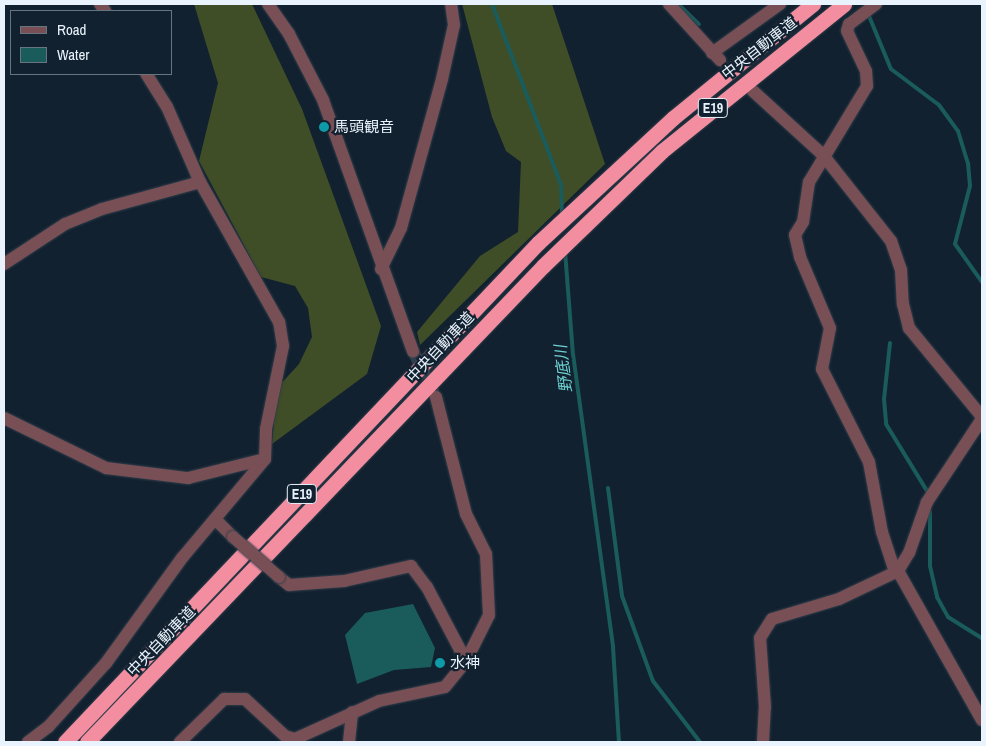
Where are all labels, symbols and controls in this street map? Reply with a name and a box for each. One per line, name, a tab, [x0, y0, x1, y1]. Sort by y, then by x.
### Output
legend	[10, 10, 172, 75]
street label: 中央自動車道	[718, 13, 800, 83]
text: Road	[57, 19, 86, 40]
text: Water	[57, 44, 89, 65]
road number: E19	[697, 96, 729, 120]
place label: 馬頭観音	[334, 118, 394, 136]
marker: 馬頭観音	[318, 121, 330, 133]
street label: 中央自動車道	[403, 308, 477, 386]
water label: 野底川	[551, 344, 575, 394]
road number: E19	[286, 482, 318, 506]
street label: 中央自動車道	[123, 602, 199, 680]
place label: 水神	[450, 654, 480, 672]
marker: 水神	[434, 657, 446, 669]

